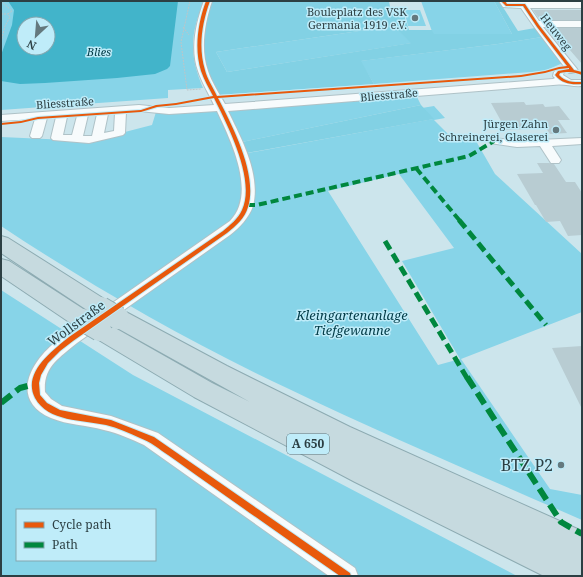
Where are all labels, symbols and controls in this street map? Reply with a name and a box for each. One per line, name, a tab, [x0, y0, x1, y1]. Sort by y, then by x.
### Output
place label: Bouleplatz des VSK Germania 1919 e.V.	[307, 4, 407, 32]
street label: Heuweg	[537, 10, 576, 53]
marker: Bouleplatz des VSK Germania 1919 e.V.	[410, 13, 420, 23]
north arrow	[16, 16, 56, 56]
text: N	[24, 37, 39, 54]
park label: Blies	[86, 44, 111, 59]
street label: Bliesstraße	[359, 84, 419, 104]
street label: Bliesstraße	[36, 93, 95, 112]
place label: Jürgen Zahn Schreinerei, Glaserei	[439, 116, 548, 144]
marker: Jürgen Zahn Schreinerei, Glaserei	[551, 125, 561, 135]
street label: Wollstraße	[43, 296, 109, 350]
park label: Kleingartenanlage Tiefgewanne	[295, 306, 408, 339]
road number: A 650	[287, 434, 329, 454]
place label: BTZ P2	[501, 454, 553, 476]
marker: BTZ P2	[556, 460, 566, 470]
legend	[16, 509, 156, 561]
text: Cycle path	[52, 516, 112, 533]
text: Path	[52, 536, 78, 553]

